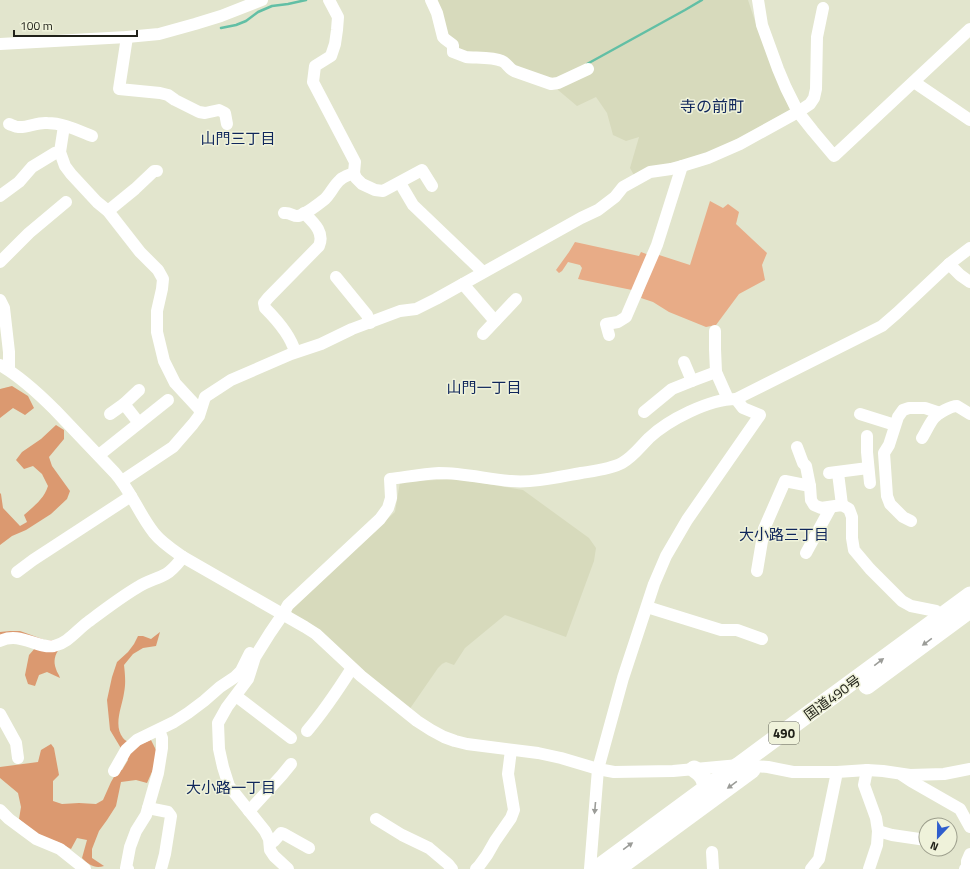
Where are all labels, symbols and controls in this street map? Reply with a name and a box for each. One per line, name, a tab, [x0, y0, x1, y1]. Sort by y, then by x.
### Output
scale bar	[14, 12, 137, 38]
text: 100 m	[20, 16, 53, 35]
district label: 寺の前町	[680, 94, 744, 118]
district label: 山門三丁目	[200, 127, 276, 150]
district label: 山門一丁目	[446, 376, 522, 399]
district label: 大小路三丁目	[739, 523, 829, 546]
one-way arrow	[922, 637, 933, 646]
one-way arrow	[874, 658, 885, 666]
street label: 国道490号	[799, 669, 865, 725]
road number: 490	[769, 722, 799, 744]
district label: 大小路一丁目	[186, 776, 276, 799]
one-way arrow	[727, 780, 737, 788]
one-way arrow	[592, 802, 598, 814]
north arrow	[918, 817, 958, 857]
text: N	[928, 837, 941, 855]
one-way arrow	[622, 842, 633, 850]

